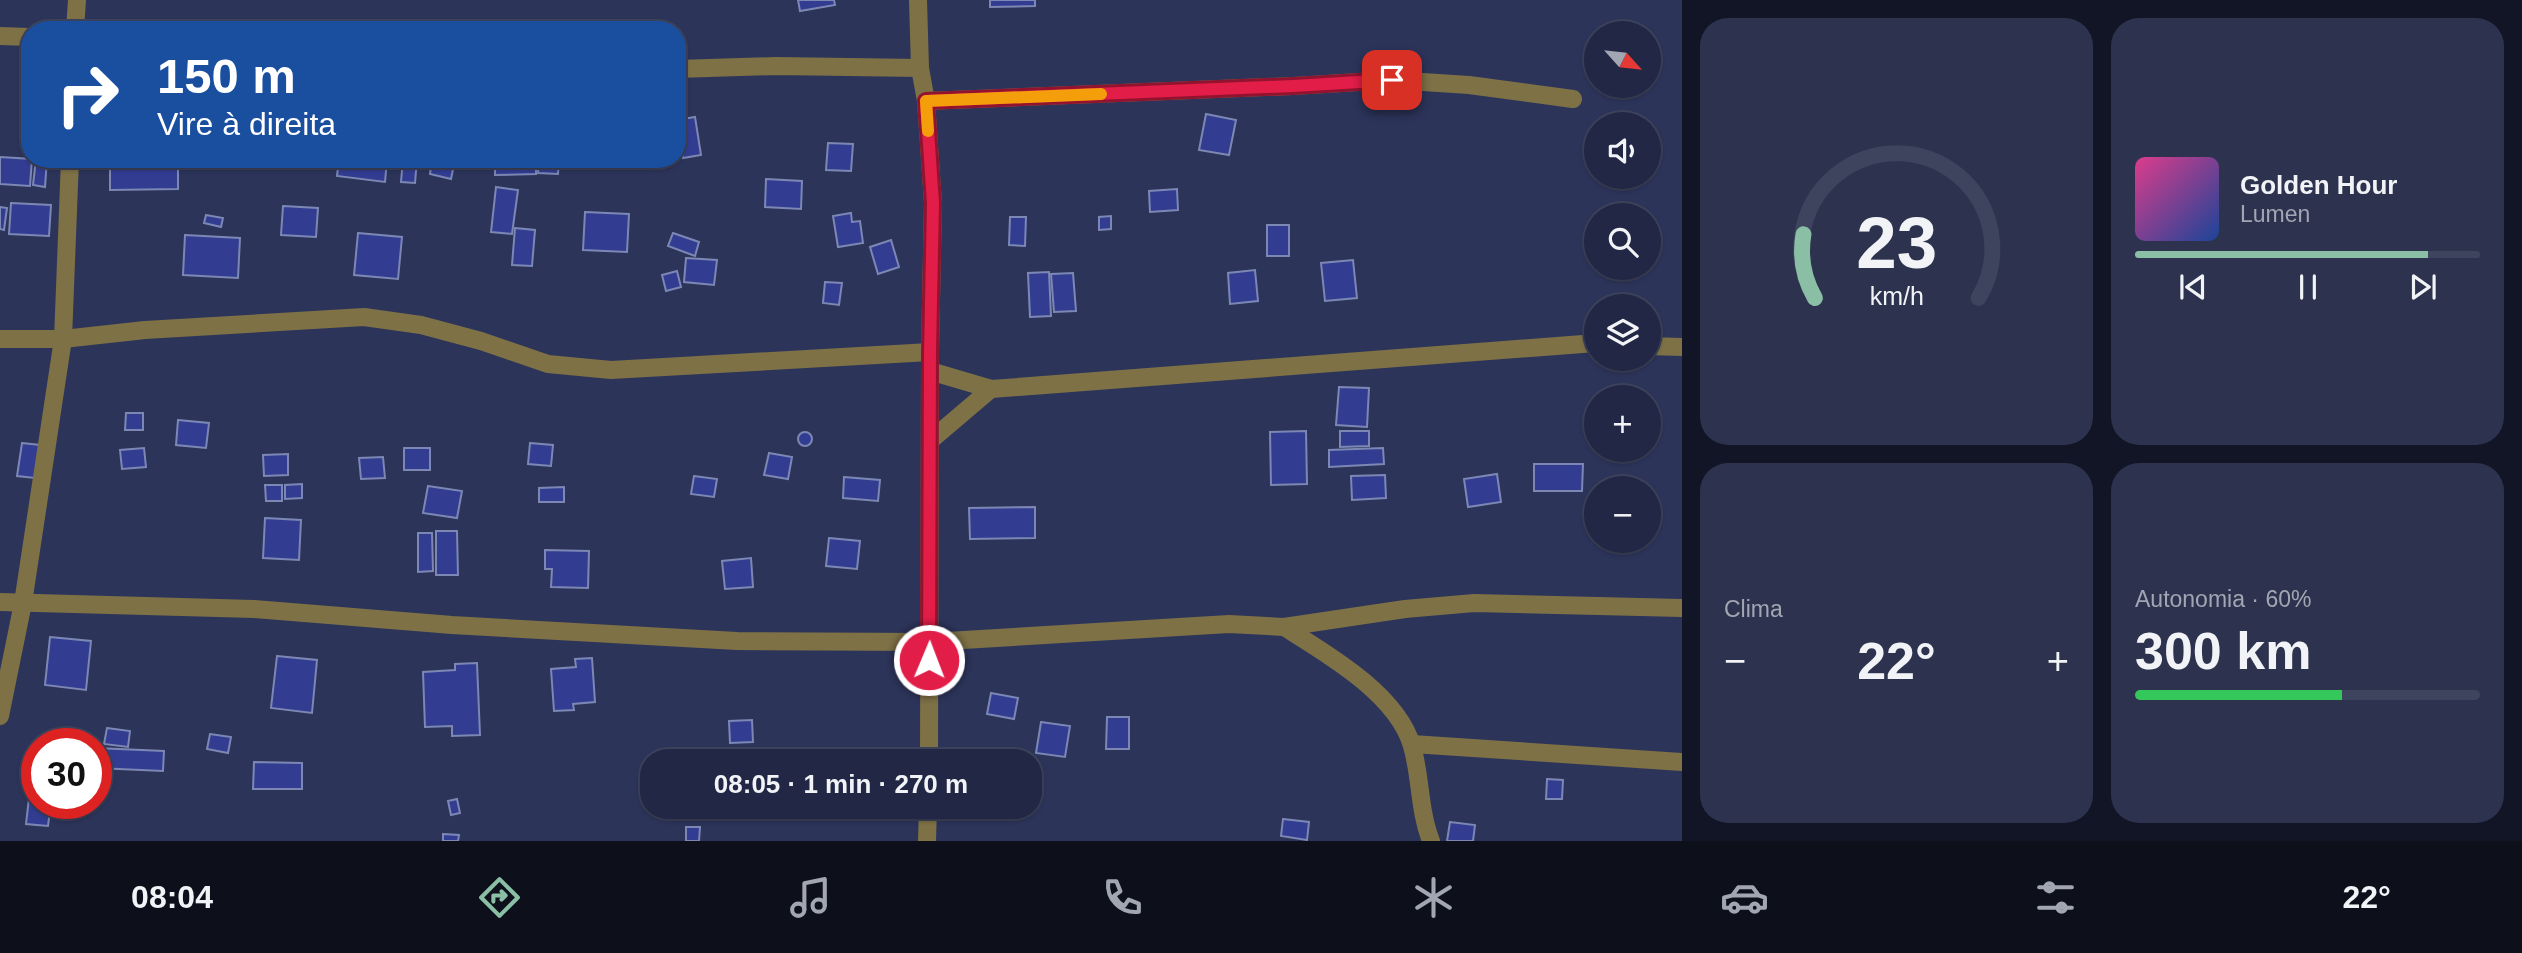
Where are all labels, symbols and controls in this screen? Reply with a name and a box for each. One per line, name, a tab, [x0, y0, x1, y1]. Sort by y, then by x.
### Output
north arrow	[1584, 21, 1661, 98]
map controls	[1584, 21, 1661, 553]
icon: right	[42, 49, 133, 140]
text: 150 m	[157, 49, 296, 103]
pin	[1362, 50, 1422, 110]
icon: arrive	[1373, 61, 1411, 99]
text: Vire à direita	[157, 106, 336, 142]
button: sound	[1584, 112, 1661, 189]
text: Golden Hour	[2240, 170, 2397, 200]
text: Lumen	[2240, 201, 2310, 227]
text: 23	[1856, 202, 1937, 283]
button: search	[1584, 203, 1661, 280]
icon: previous	[2174, 268, 2212, 306]
icon: pause	[2289, 268, 2327, 306]
icon: next	[2404, 268, 2442, 306]
text: km/h	[1869, 282, 1924, 310]
button: layers	[1584, 294, 1661, 371]
button: +	[1584, 385, 1661, 462]
button: −	[1584, 476, 1661, 553]
text: Autonomia · 60%	[2135, 586, 2311, 612]
text: Clima	[1724, 596, 1783, 622]
text: 300 km	[2135, 622, 2311, 680]
position arrow	[892, 623, 966, 697]
text: 22°	[1857, 632, 1936, 690]
text: −	[1724, 640, 1746, 682]
text: +	[2047, 640, 2069, 682]
speed limit sign: 30	[21, 728, 112, 819]
text: 08:05 · 1 min · 270 m	[714, 769, 968, 799]
icon: directions	[475, 873, 524, 922]
icon: music	[786, 873, 835, 922]
icon: phone	[1098, 873, 1147, 922]
icon: climate	[1409, 873, 1458, 922]
icon: car	[1720, 873, 1769, 922]
icon: filters	[2031, 873, 2080, 922]
text: 08:04	[131, 879, 213, 915]
text: 22°	[2342, 879, 2391, 915]

